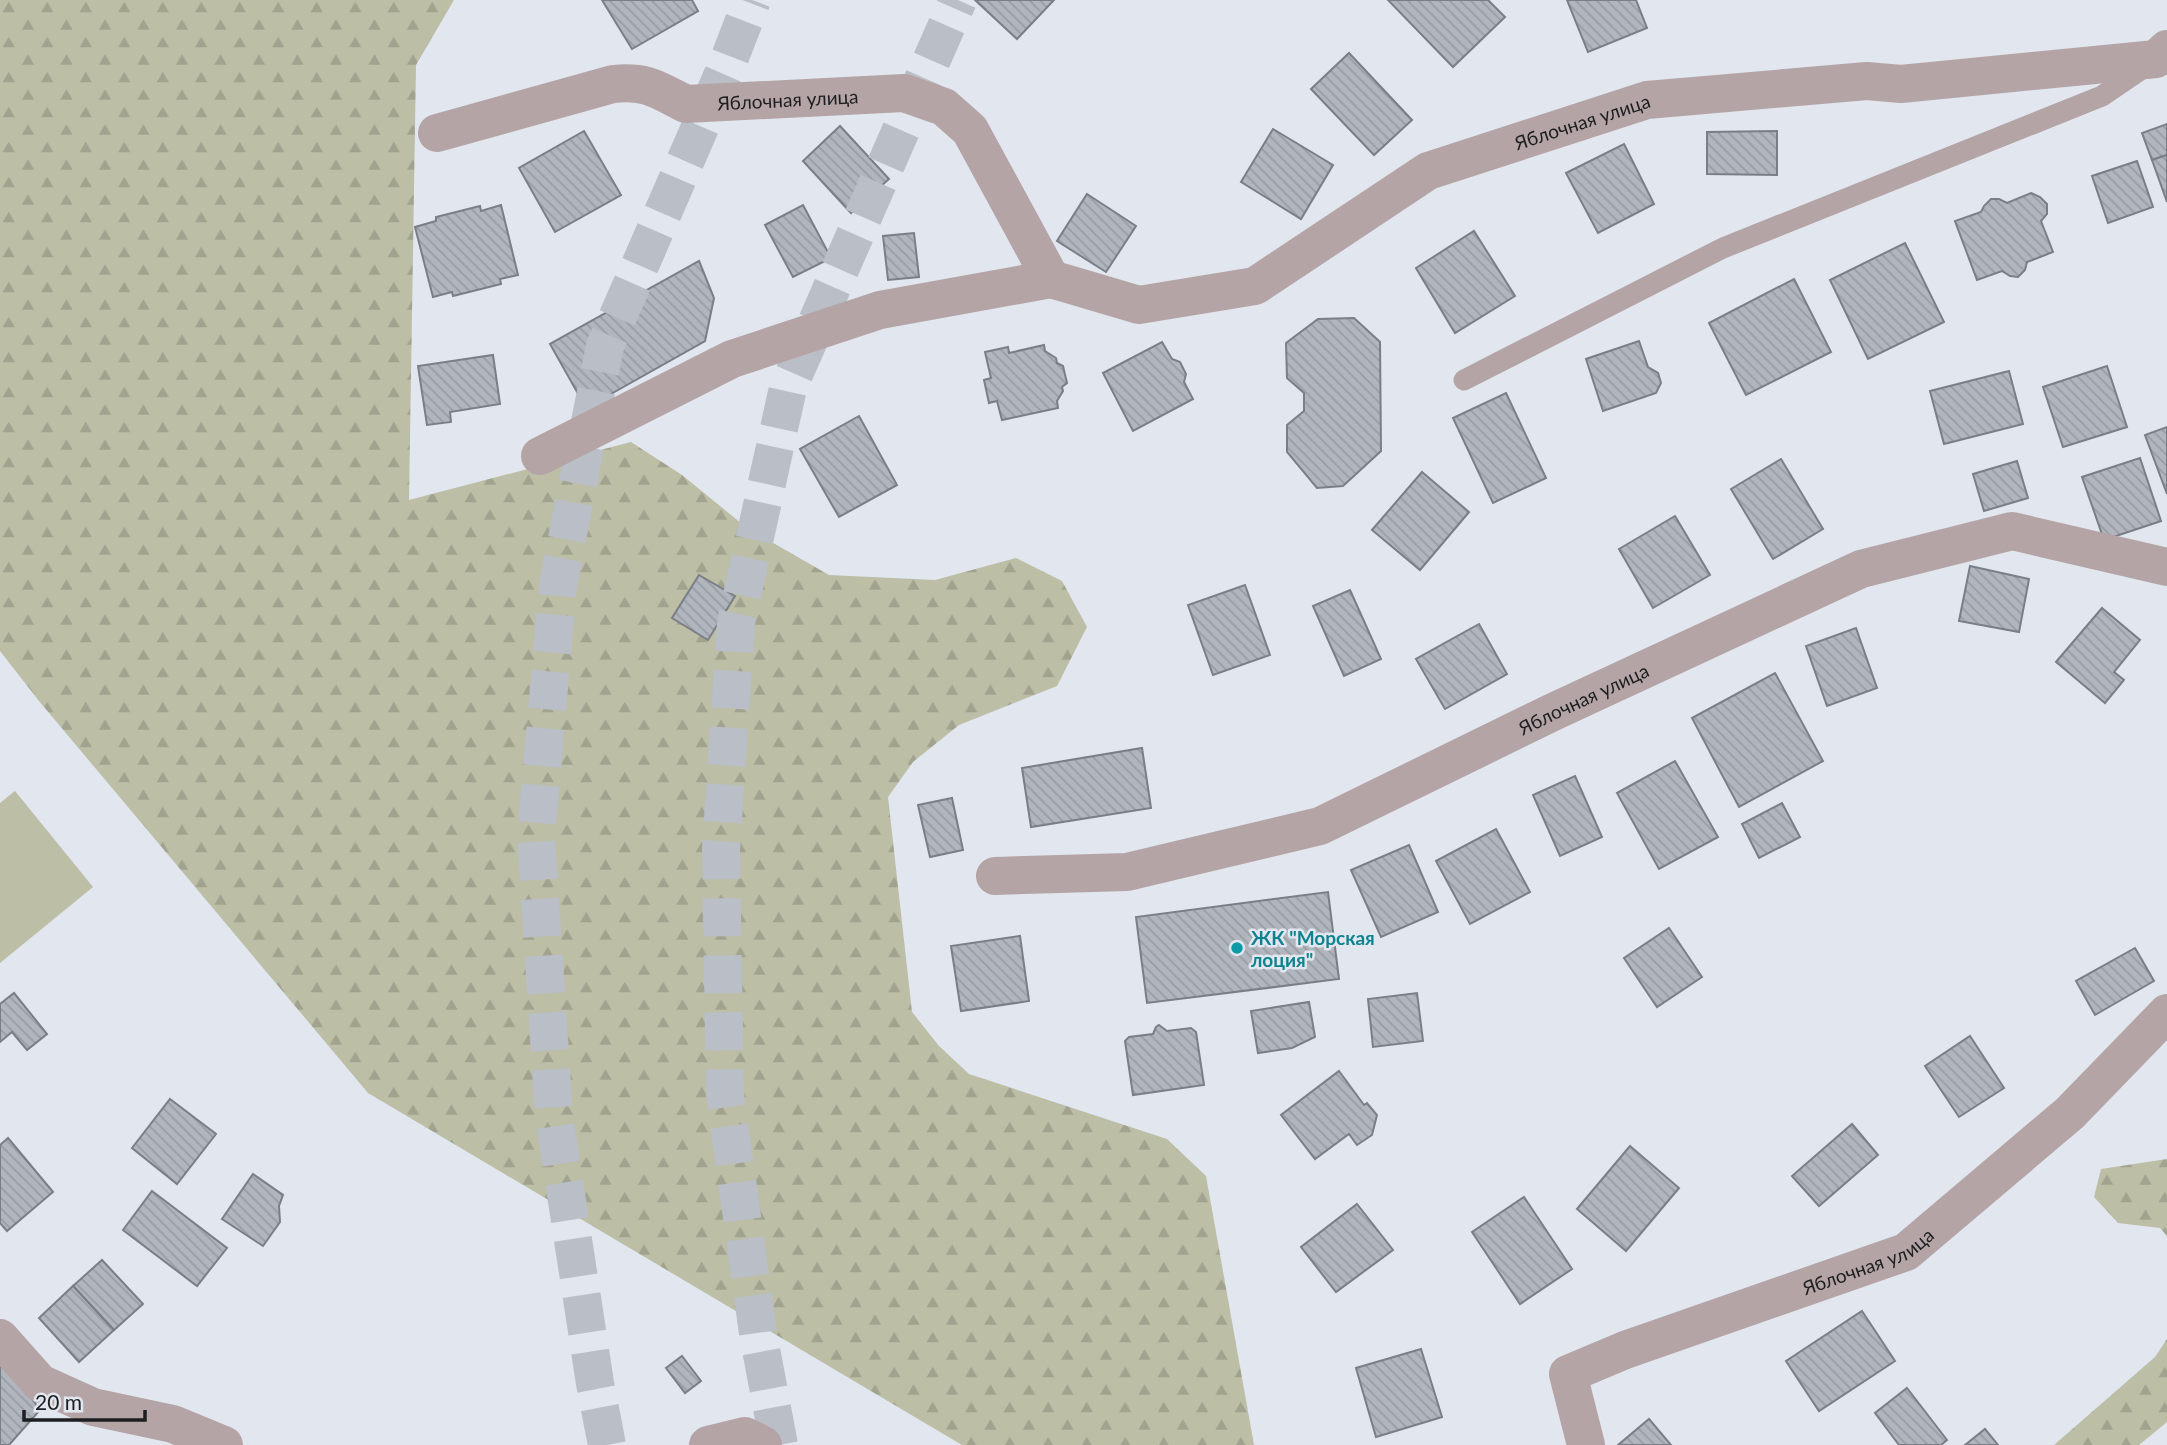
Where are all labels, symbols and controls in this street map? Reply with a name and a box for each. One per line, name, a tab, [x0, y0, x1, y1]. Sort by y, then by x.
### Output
street label: Яблочная улица	[716, 84, 859, 114]
street label: Яблочная улица	[1510, 88, 1653, 154]
street label: Яблочная улица	[1513, 658, 1652, 739]
place label: ЖК "Морская лоция"	[1251, 926, 1375, 971]
marker: ЖК "Морская лоция"	[1229, 940, 1245, 956]
street label: Яблочная улица	[1798, 1223, 1938, 1299]
scale bar	[24, 1378, 145, 1422]
text: 20 m	[35, 1389, 82, 1414]

